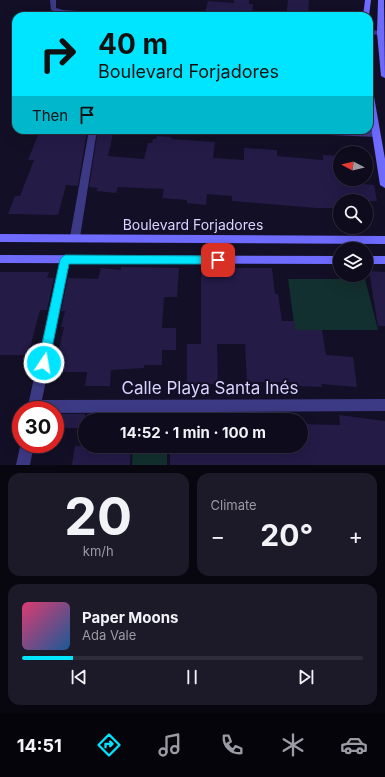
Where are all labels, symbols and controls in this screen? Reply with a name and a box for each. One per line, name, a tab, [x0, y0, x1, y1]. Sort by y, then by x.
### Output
text: 40 m	[98, 27, 168, 61]
icon: right	[32, 28, 84, 80]
text: Boulevard Forjadores	[98, 61, 279, 82]
icon: arrive	[76, 104, 98, 126]
text: Then	[32, 106, 68, 125]
north arrow	[333, 146, 373, 186]
map controls	[333, 146, 373, 282]
button: search	[333, 194, 373, 234]
street label: Boulevard Forjadores	[123, 216, 263, 233]
button: layers	[333, 242, 373, 282]
pin	[201, 243, 235, 277]
icon: arrive	[207, 249, 229, 271]
position arrow	[23, 342, 65, 384]
street label: Calle Playa Santa Inés	[122, 378, 298, 398]
speed limit sign: 30	[12, 401, 64, 453]
text: 14:52 · 1 min · 100 m	[120, 423, 266, 442]
text: 20	[64, 485, 132, 548]
text: Climate	[211, 497, 257, 513]
text: 20°	[260, 517, 313, 553]
text: −	[211, 523, 225, 549]
text: +	[348, 523, 363, 549]
text: km/h	[83, 543, 114, 559]
text: Paper Moons	[82, 608, 178, 627]
text: Ada Vale	[82, 627, 136, 643]
icon: previous	[68, 666, 90, 688]
icon: pause	[181, 666, 203, 688]
icon: next	[295, 666, 317, 688]
icon: directions	[95, 731, 123, 759]
icon: music	[156, 731, 184, 759]
icon: phone	[218, 731, 246, 759]
icon: climate	[279, 731, 307, 759]
icon: car	[340, 731, 368, 759]
text: 14:51	[17, 735, 62, 756]

